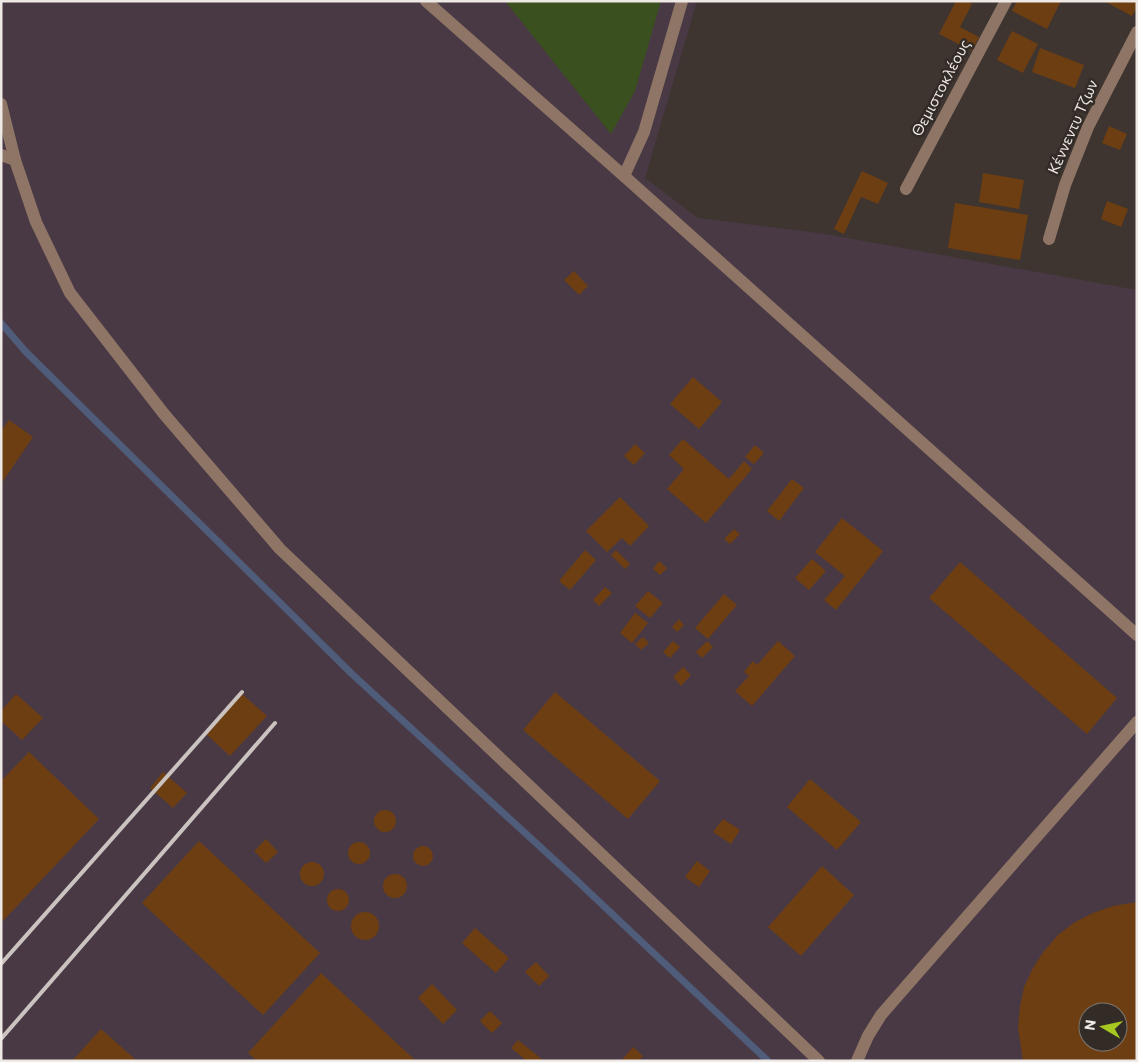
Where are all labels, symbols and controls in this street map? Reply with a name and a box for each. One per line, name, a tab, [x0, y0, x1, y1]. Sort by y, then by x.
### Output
street label: Θεμιστοκλέους	[907, 36, 973, 139]
street label: Κέννεντυ Τζων	[1043, 76, 1101, 177]
north arrow	[1078, 1002, 1128, 1052]
text: N	[1080, 1018, 1099, 1031]

